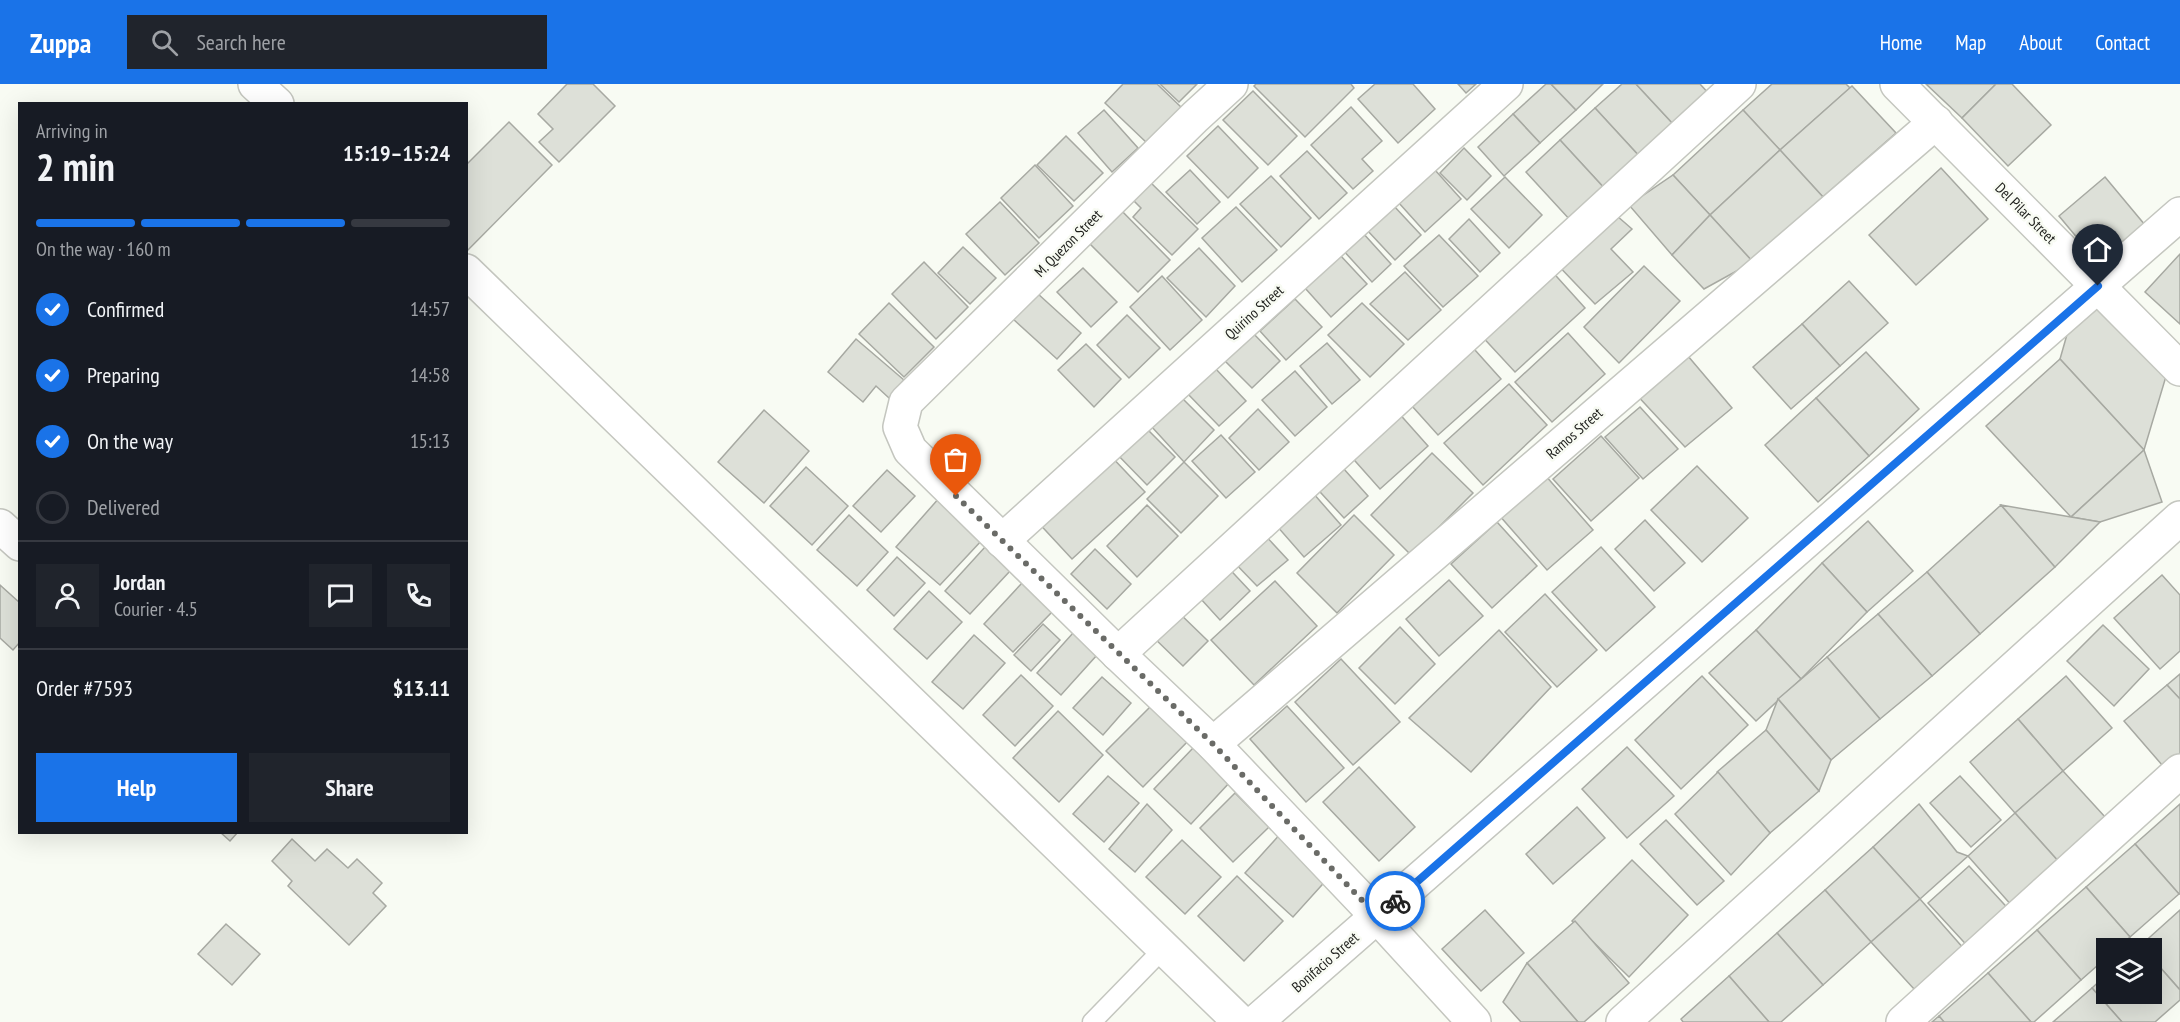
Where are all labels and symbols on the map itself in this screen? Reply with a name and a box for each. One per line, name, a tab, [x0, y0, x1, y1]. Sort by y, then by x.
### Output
street label: Del Pilar Street	[1991, 178, 2061, 248]
street label: M. Quezon Street	[1030, 205, 1106, 281]
pin	[2072, 224, 2123, 286]
street label: Quirino Street	[1221, 281, 1287, 343]
street label: Ramos Street	[1542, 403, 1606, 463]
pin	[930, 434, 981, 496]
courier	[1365, 871, 1425, 931]
street label: Bonifacio Street	[1288, 928, 1362, 996]

